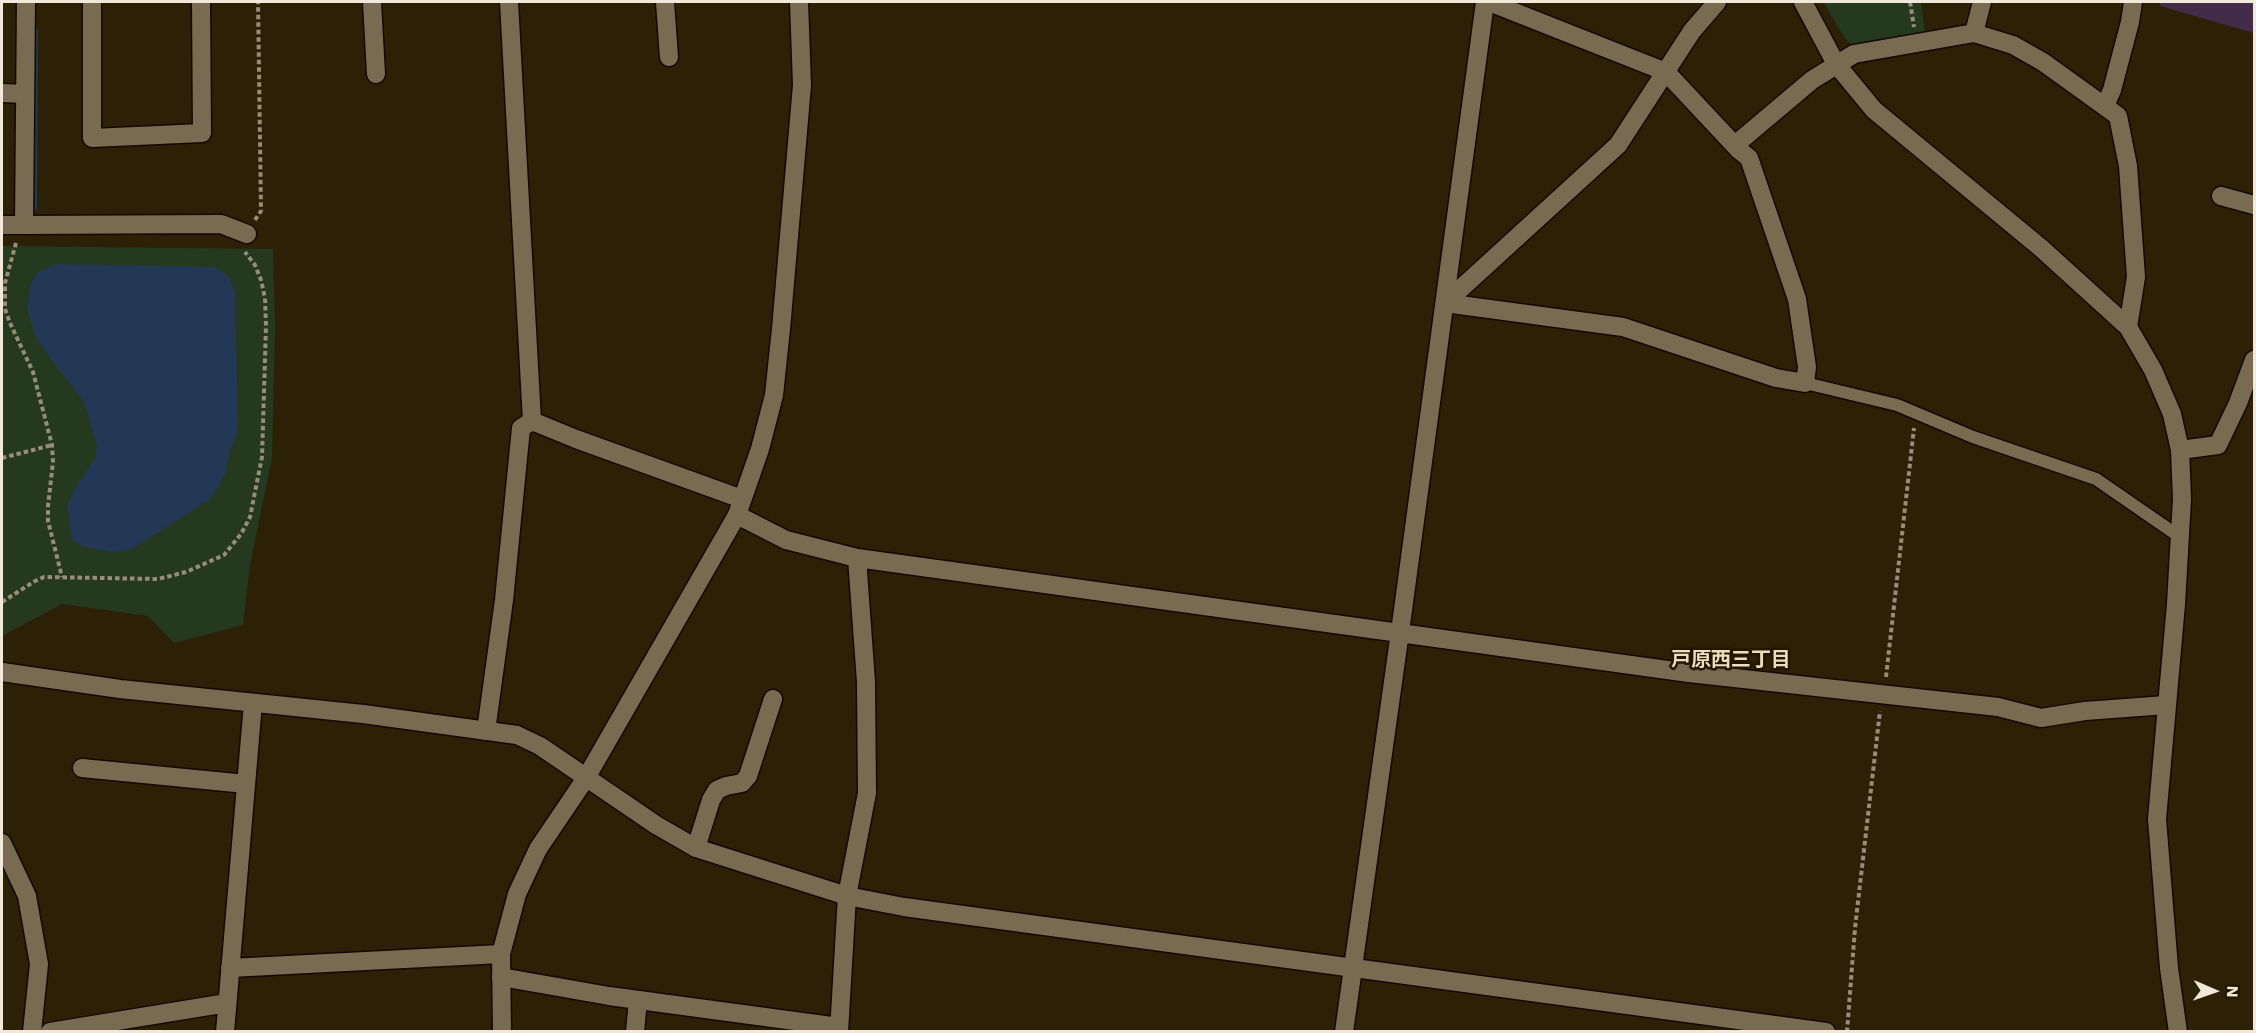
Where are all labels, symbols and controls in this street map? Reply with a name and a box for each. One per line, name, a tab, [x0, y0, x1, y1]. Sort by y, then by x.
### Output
district label: 戸原西三丁目	[1671, 648, 1791, 672]
north arrow	[2184, 961, 2244, 1021]
text: N	[2223, 985, 2242, 998]

